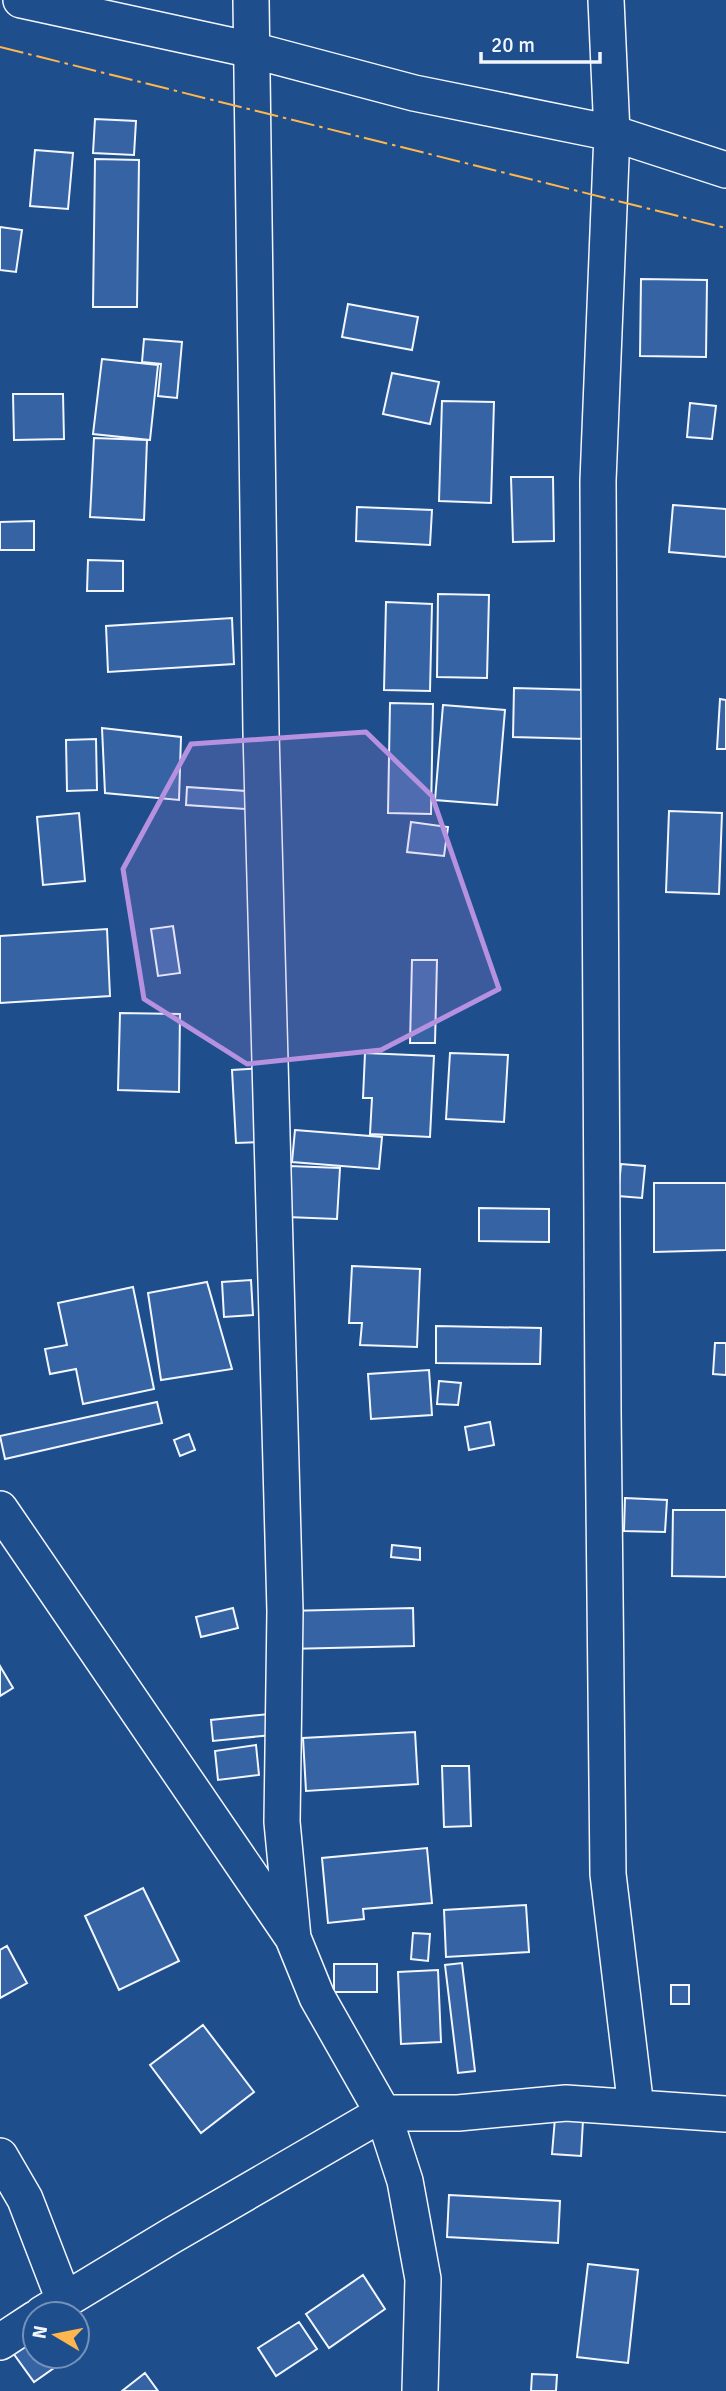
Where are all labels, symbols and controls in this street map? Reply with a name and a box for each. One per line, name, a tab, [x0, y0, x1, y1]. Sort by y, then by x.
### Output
scale bar	[481, 21, 600, 65]
text: 20 m	[491, 32, 535, 58]
north arrow	[21, 2300, 91, 2370]
text: N	[27, 2324, 53, 2341]

